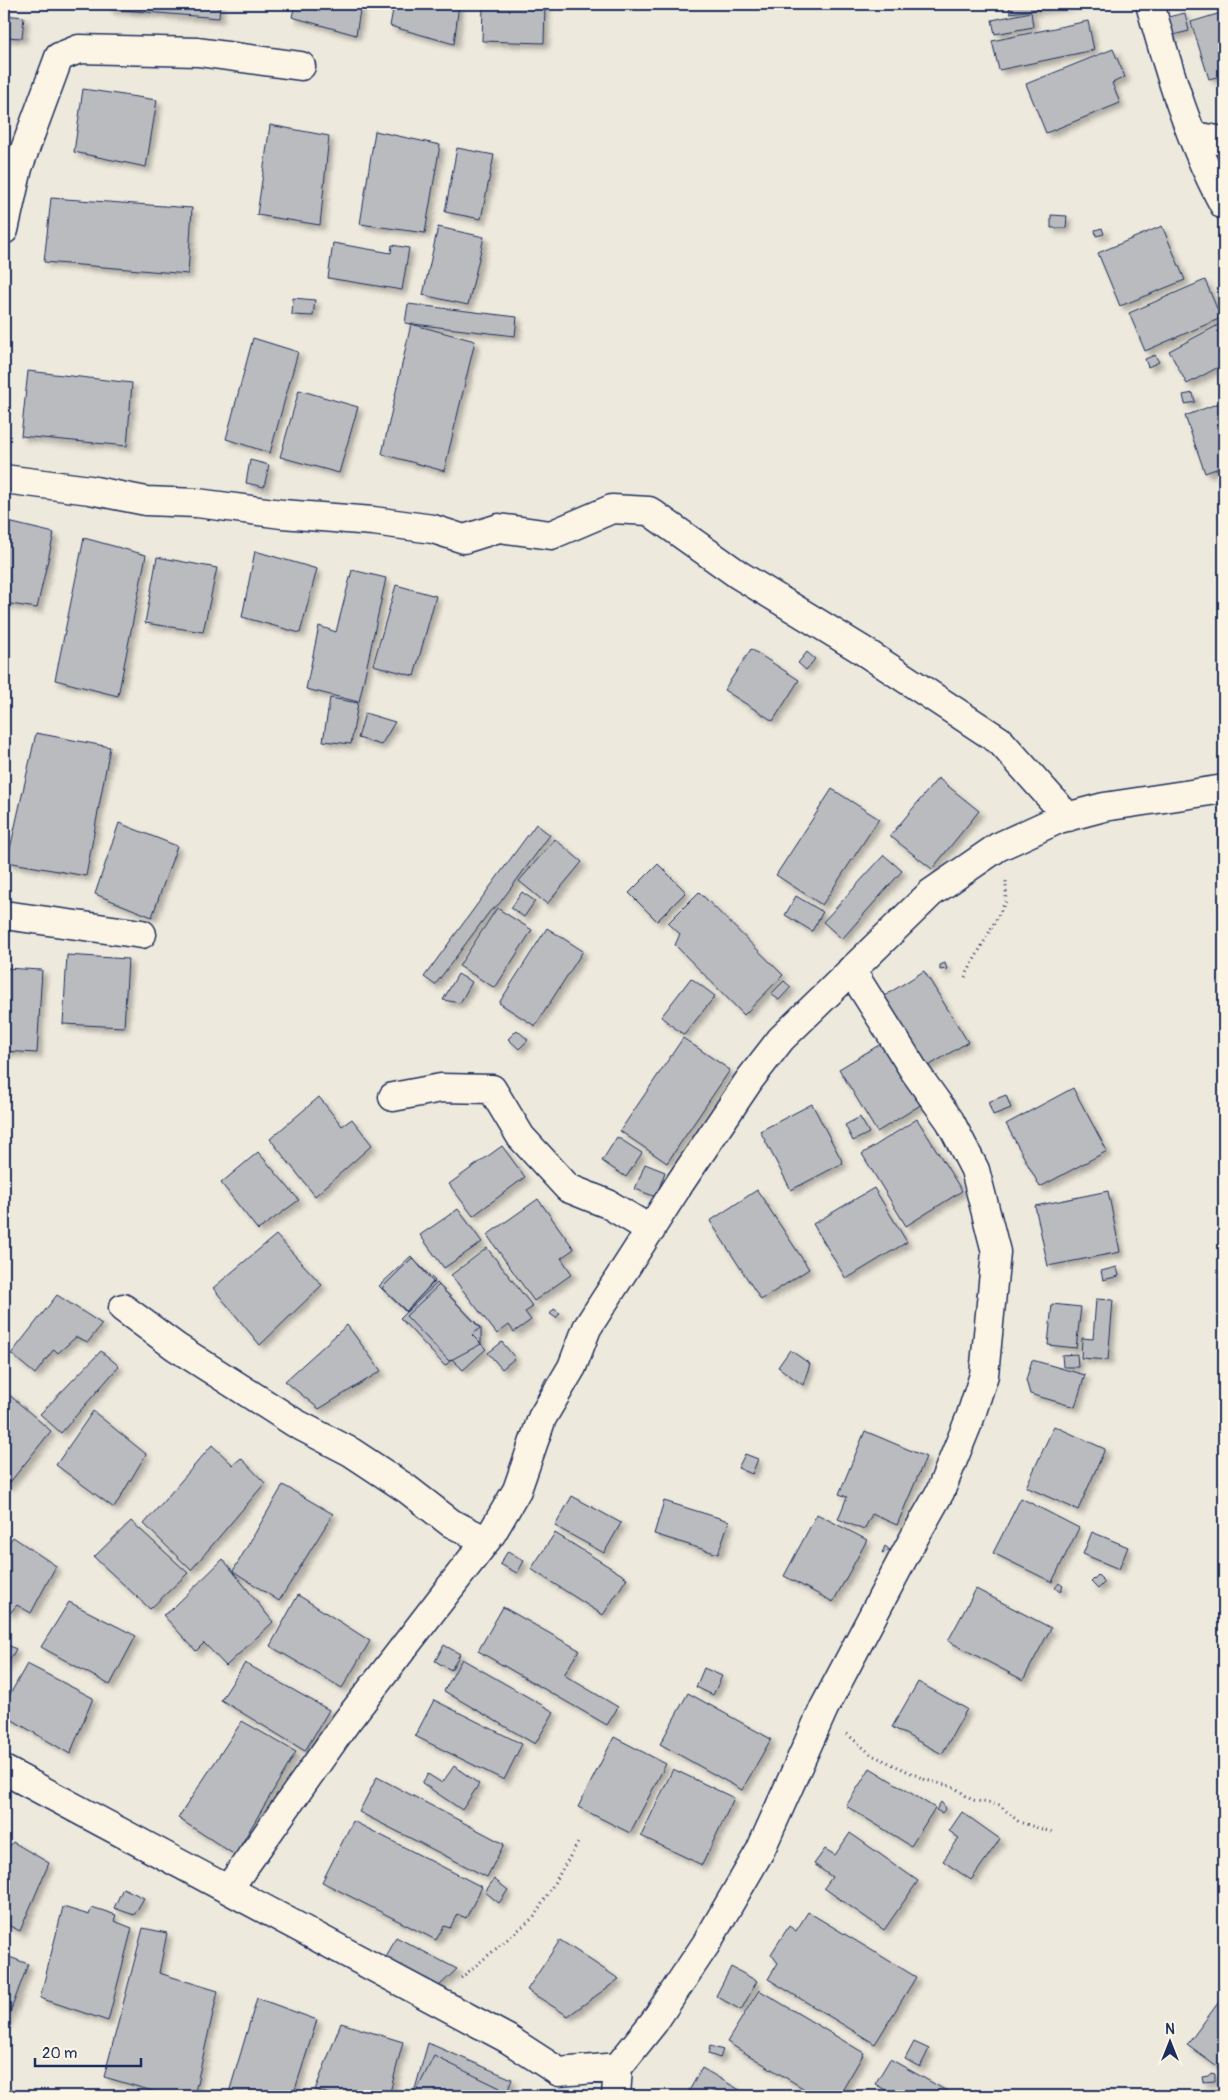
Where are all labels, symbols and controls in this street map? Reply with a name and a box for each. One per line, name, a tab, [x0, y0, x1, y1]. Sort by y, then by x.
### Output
north arrow	[1146, 2018, 1196, 2068]
text: N	[1165, 2021, 1175, 2038]
scale bar	[35, 2035, 141, 2067]
text: 20 m	[42, 2044, 77, 2063]

